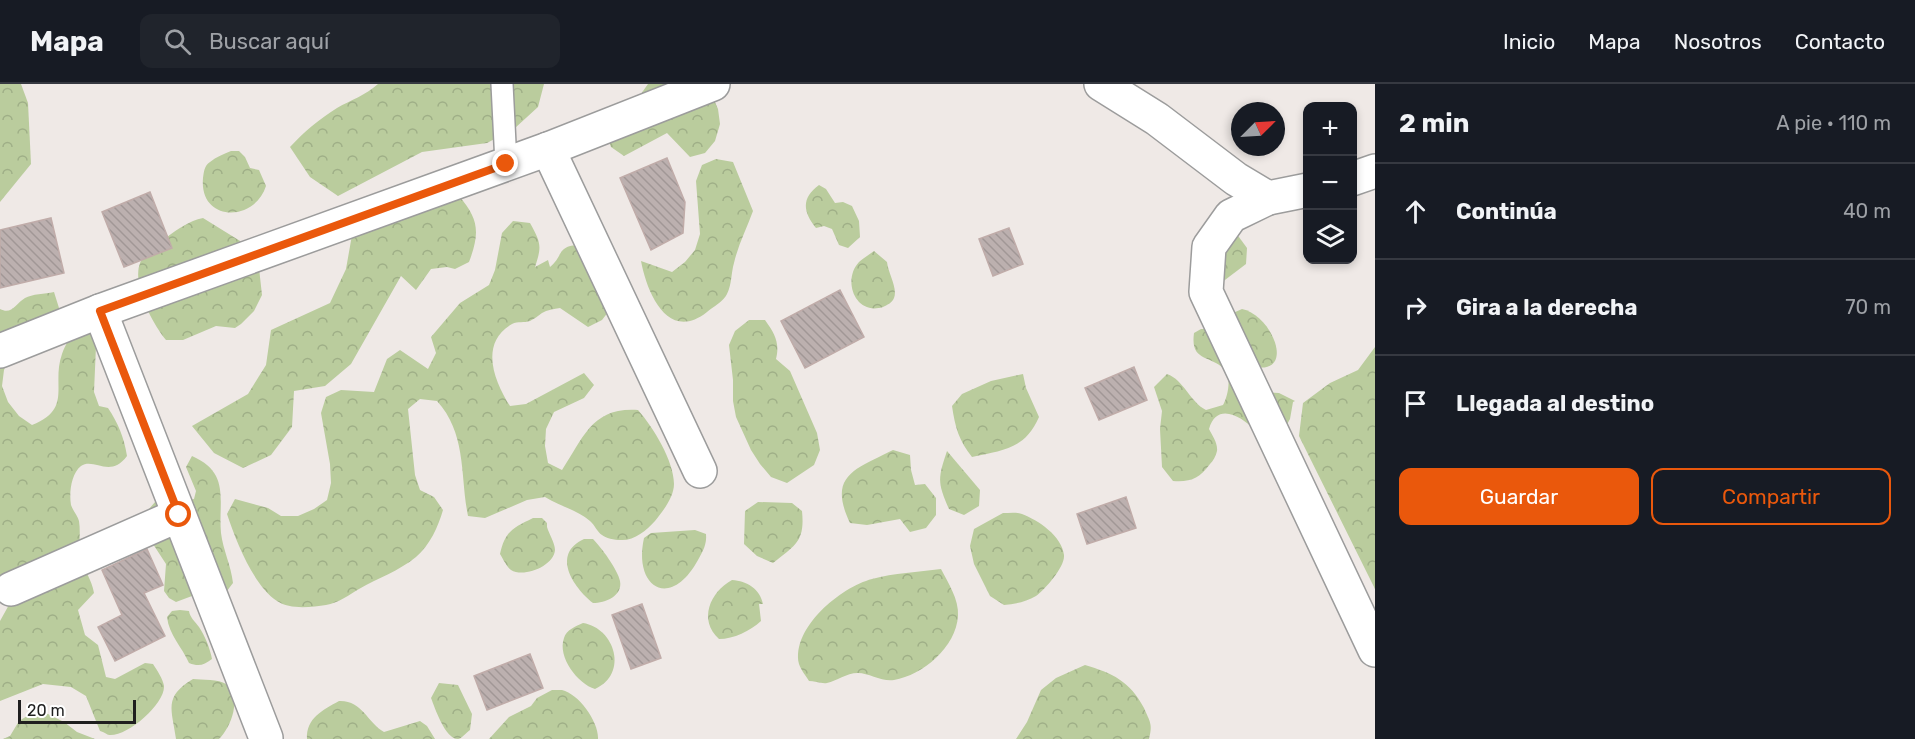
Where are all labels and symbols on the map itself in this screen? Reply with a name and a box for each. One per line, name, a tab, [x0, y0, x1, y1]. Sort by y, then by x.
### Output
north arrow	[1231, 102, 1285, 156]
route end	[492, 150, 518, 176]
route start	[165, 501, 191, 527]
scale bar	[18, 697, 136, 724]

